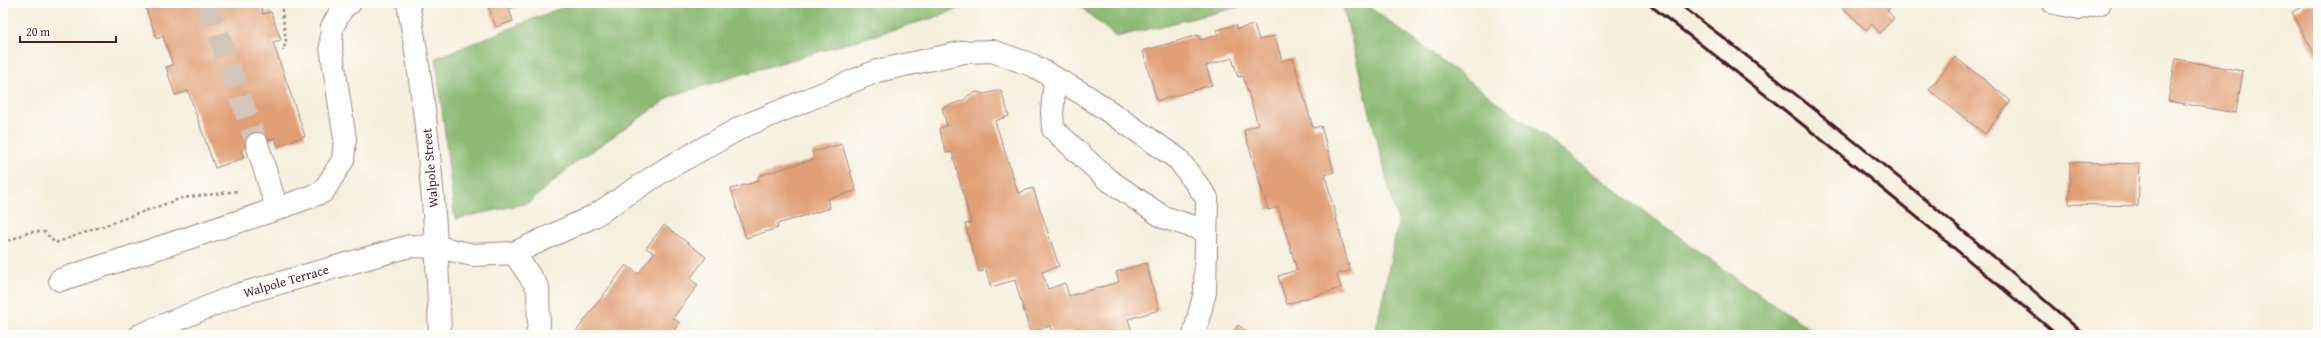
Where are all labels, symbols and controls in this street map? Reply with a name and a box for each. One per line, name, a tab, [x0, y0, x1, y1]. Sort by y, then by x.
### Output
scale bar	[20, 18, 116, 44]
text: 20 m	[26, 23, 50, 40]
street label: Walpole Street	[417, 127, 443, 208]
street label: Walpole Terrace	[241, 260, 331, 302]

